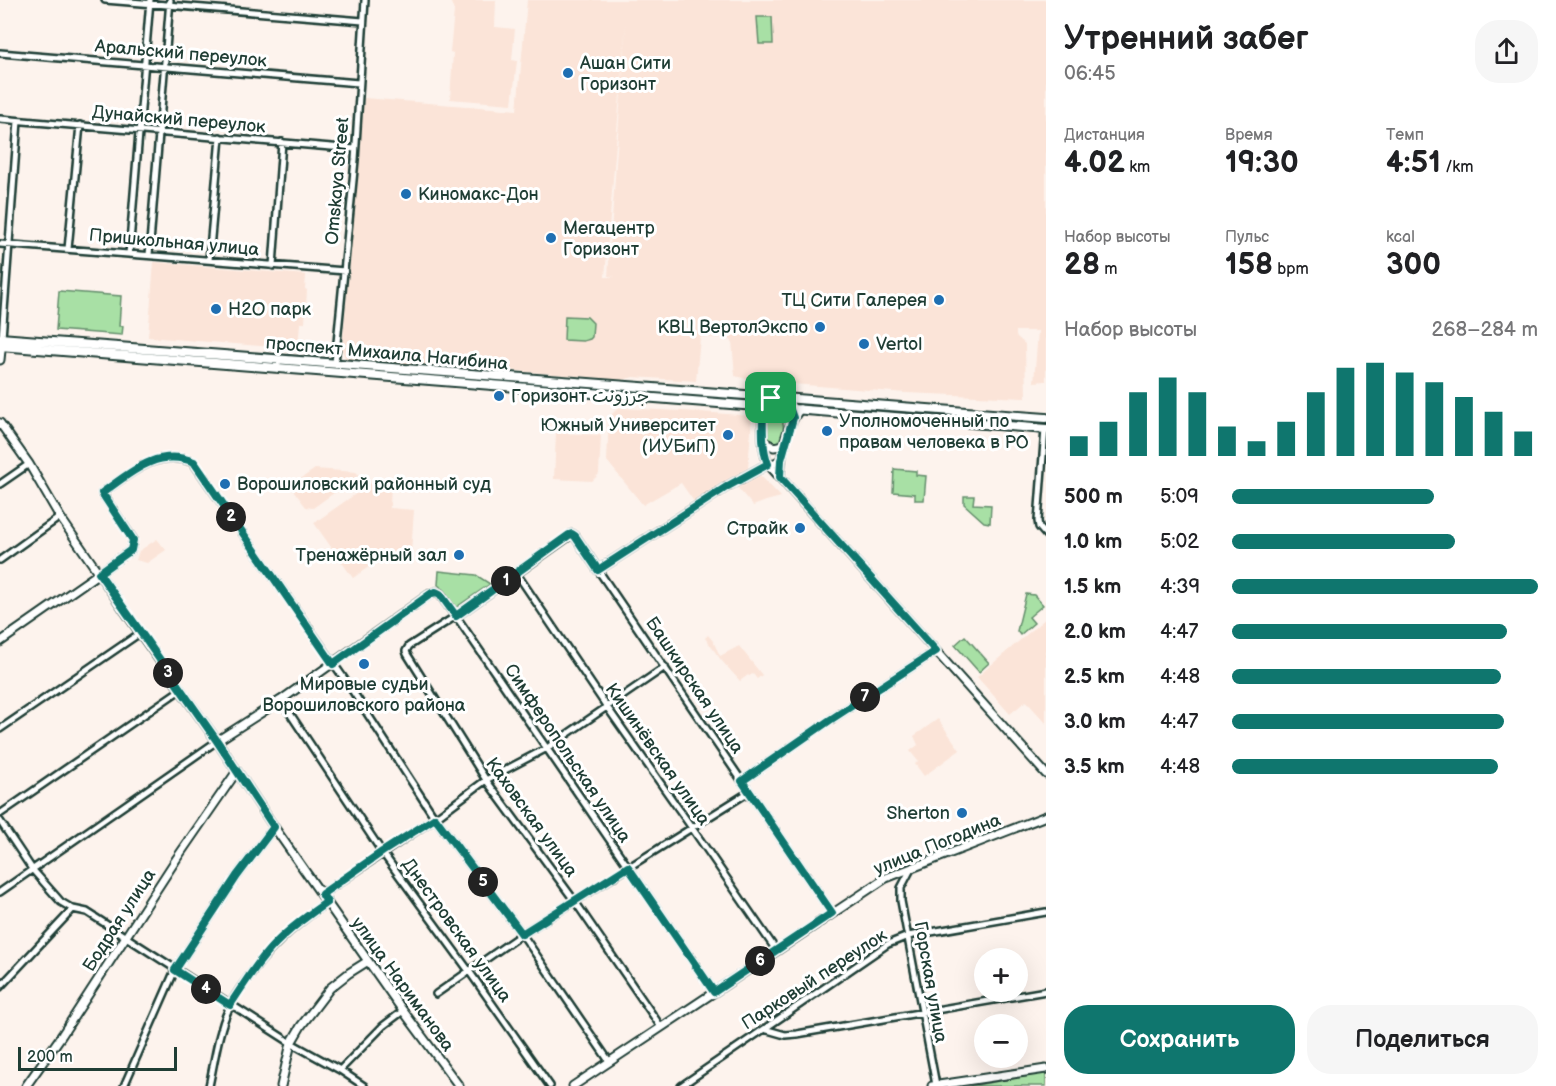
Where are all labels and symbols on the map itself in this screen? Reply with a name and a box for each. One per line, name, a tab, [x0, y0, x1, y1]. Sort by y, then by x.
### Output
street label: Аральский переулок	[93, 35, 268, 72]
place label: Ашан Сити Горизонт	[579, 53, 671, 95]
marker: Ашан Сити Горизонт	[561, 66, 575, 80]
street label: Дунайский переулок	[91, 101, 267, 138]
street label: Omskaya Street	[321, 116, 354, 246]
place label: Киномакс-Дон	[418, 184, 539, 205]
marker: Киномакс-Дон	[399, 187, 413, 201]
place label: Мегацентр Горизонт	[563, 218, 655, 260]
street label: Пришкольная улица	[88, 225, 260, 260]
marker: Мегацентр Горизонт	[544, 231, 558, 245]
place label: ТЦ Сити Галерея	[781, 290, 927, 311]
marker: ТЦ Сити Галерея	[932, 293, 946, 307]
place label: H2O парк	[228, 299, 312, 320]
marker: H2O парк	[209, 302, 223, 316]
place label: КВЦ ВертолЭкспо	[657, 317, 808, 338]
marker: КВЦ ВертолЭкспо	[813, 320, 827, 334]
street label: проспект Михаила Нагибина	[265, 332, 509, 375]
place label: Vertol	[876, 334, 922, 355]
marker: Vertol	[857, 337, 871, 351]
pin	[745, 372, 796, 423]
place label: Горизонт جرزونت	[511, 386, 649, 407]
marker: Горизонт جرزونت	[492, 389, 506, 403]
place label: Уполномоченный по правам человека в РО	[839, 411, 1029, 453]
place label: Южный Университет (ИУБиП)	[540, 415, 717, 457]
marker: Уполномоченный по правам человека в РО	[820, 424, 834, 438]
marker: Южный Университет (ИУБиП)	[721, 428, 735, 442]
place label: Ворошиловский районный суд	[237, 474, 491, 495]
marker: Ворошиловский районный суд	[218, 477, 232, 491]
pin: 2	[216, 502, 246, 532]
place label: Страйк	[727, 518, 788, 539]
marker: Страйк	[793, 521, 807, 535]
place label: Тренажёрный зал	[295, 545, 447, 566]
marker: Тренажёрный зал	[452, 548, 466, 562]
pin: 1	[491, 566, 521, 596]
street label: Башкирская улица	[641, 613, 748, 758]
marker: Мировые судьи Ворошиловского района	[357, 657, 371, 671]
pin: 3	[153, 658, 183, 688]
street label: Симферопольская улица	[500, 660, 635, 847]
place label: Мировые судьи Ворошиловского района	[263, 674, 466, 716]
street label: Кишинёвская улица	[601, 679, 715, 830]
pin: 7	[850, 682, 880, 712]
street label: Каховская улица	[481, 754, 582, 881]
place label: Sherton	[886, 803, 950, 824]
marker: Sherton	[955, 806, 969, 820]
street label: улица Погодина	[871, 809, 1004, 879]
street label: Днестровская улица	[397, 854, 516, 1007]
street label: Бодрая улица	[79, 865, 160, 975]
pin: 5	[468, 867, 498, 897]
street label: улица Нариманова	[347, 913, 459, 1056]
street label: Горская улица	[909, 920, 952, 1045]
street label: Парковый переулок	[738, 924, 891, 1034]
pin: 6	[745, 946, 775, 976]
pin: 4	[191, 974, 221, 1004]
scale bar	[18, 1044, 177, 1072]

